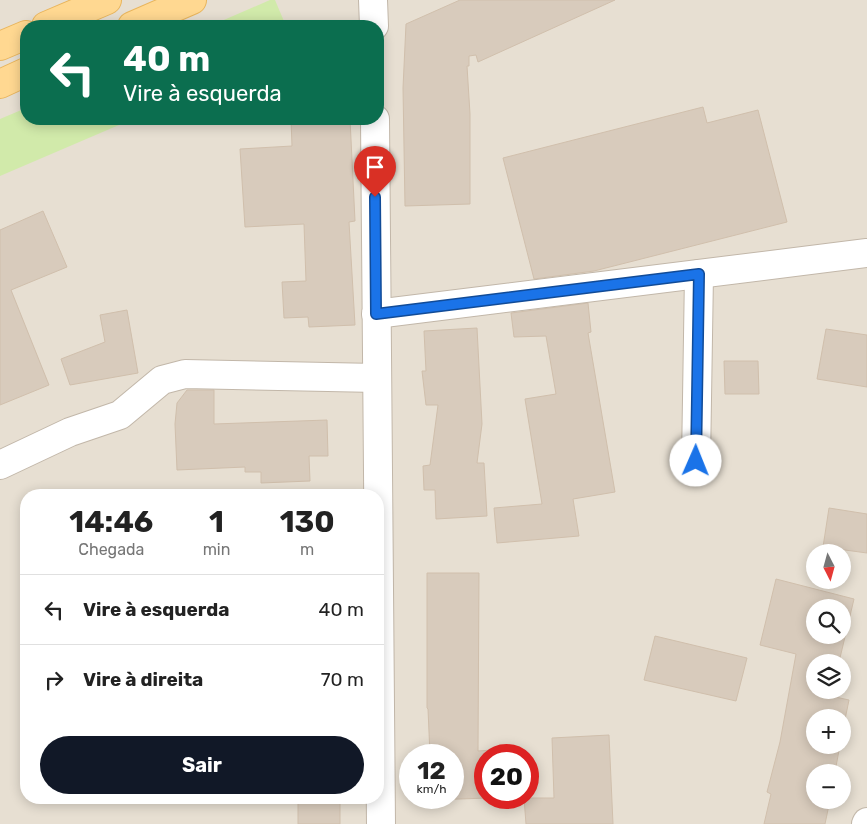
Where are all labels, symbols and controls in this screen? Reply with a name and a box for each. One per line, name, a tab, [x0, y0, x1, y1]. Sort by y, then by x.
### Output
text: 40 m	[123, 38, 210, 80]
icon: left	[40, 40, 105, 105]
text: Vire à esquerda	[123, 80, 282, 107]
pin	[354, 146, 396, 197]
icon: arrive	[361, 153, 389, 181]
position arrow	[669, 434, 721, 486]
text: 14:46	[69, 504, 153, 540]
text: 1	[209, 504, 224, 540]
text: 130	[280, 504, 335, 540]
text: Chegada	[78, 540, 144, 559]
text: min	[203, 540, 230, 559]
text: m	[300, 540, 314, 559]
north arrow	[806, 544, 851, 589]
map controls	[806, 544, 851, 809]
icon: left	[40, 596, 68, 624]
text: Vire à esquerda	[83, 598, 230, 621]
text: 40 m	[319, 598, 364, 621]
button: search	[806, 599, 851, 644]
button: layers	[806, 654, 851, 699]
icon: right	[40, 666, 68, 694]
text: Vire à direita	[83, 668, 203, 691]
text: 70 m	[321, 668, 364, 691]
button: +	[806, 709, 851, 754]
button: Sair	[40, 736, 364, 794]
speed limit sign: 20	[474, 744, 539, 809]
text: 12	[417, 756, 446, 785]
button: −	[806, 764, 851, 809]
text: km/h	[417, 782, 446, 796]

